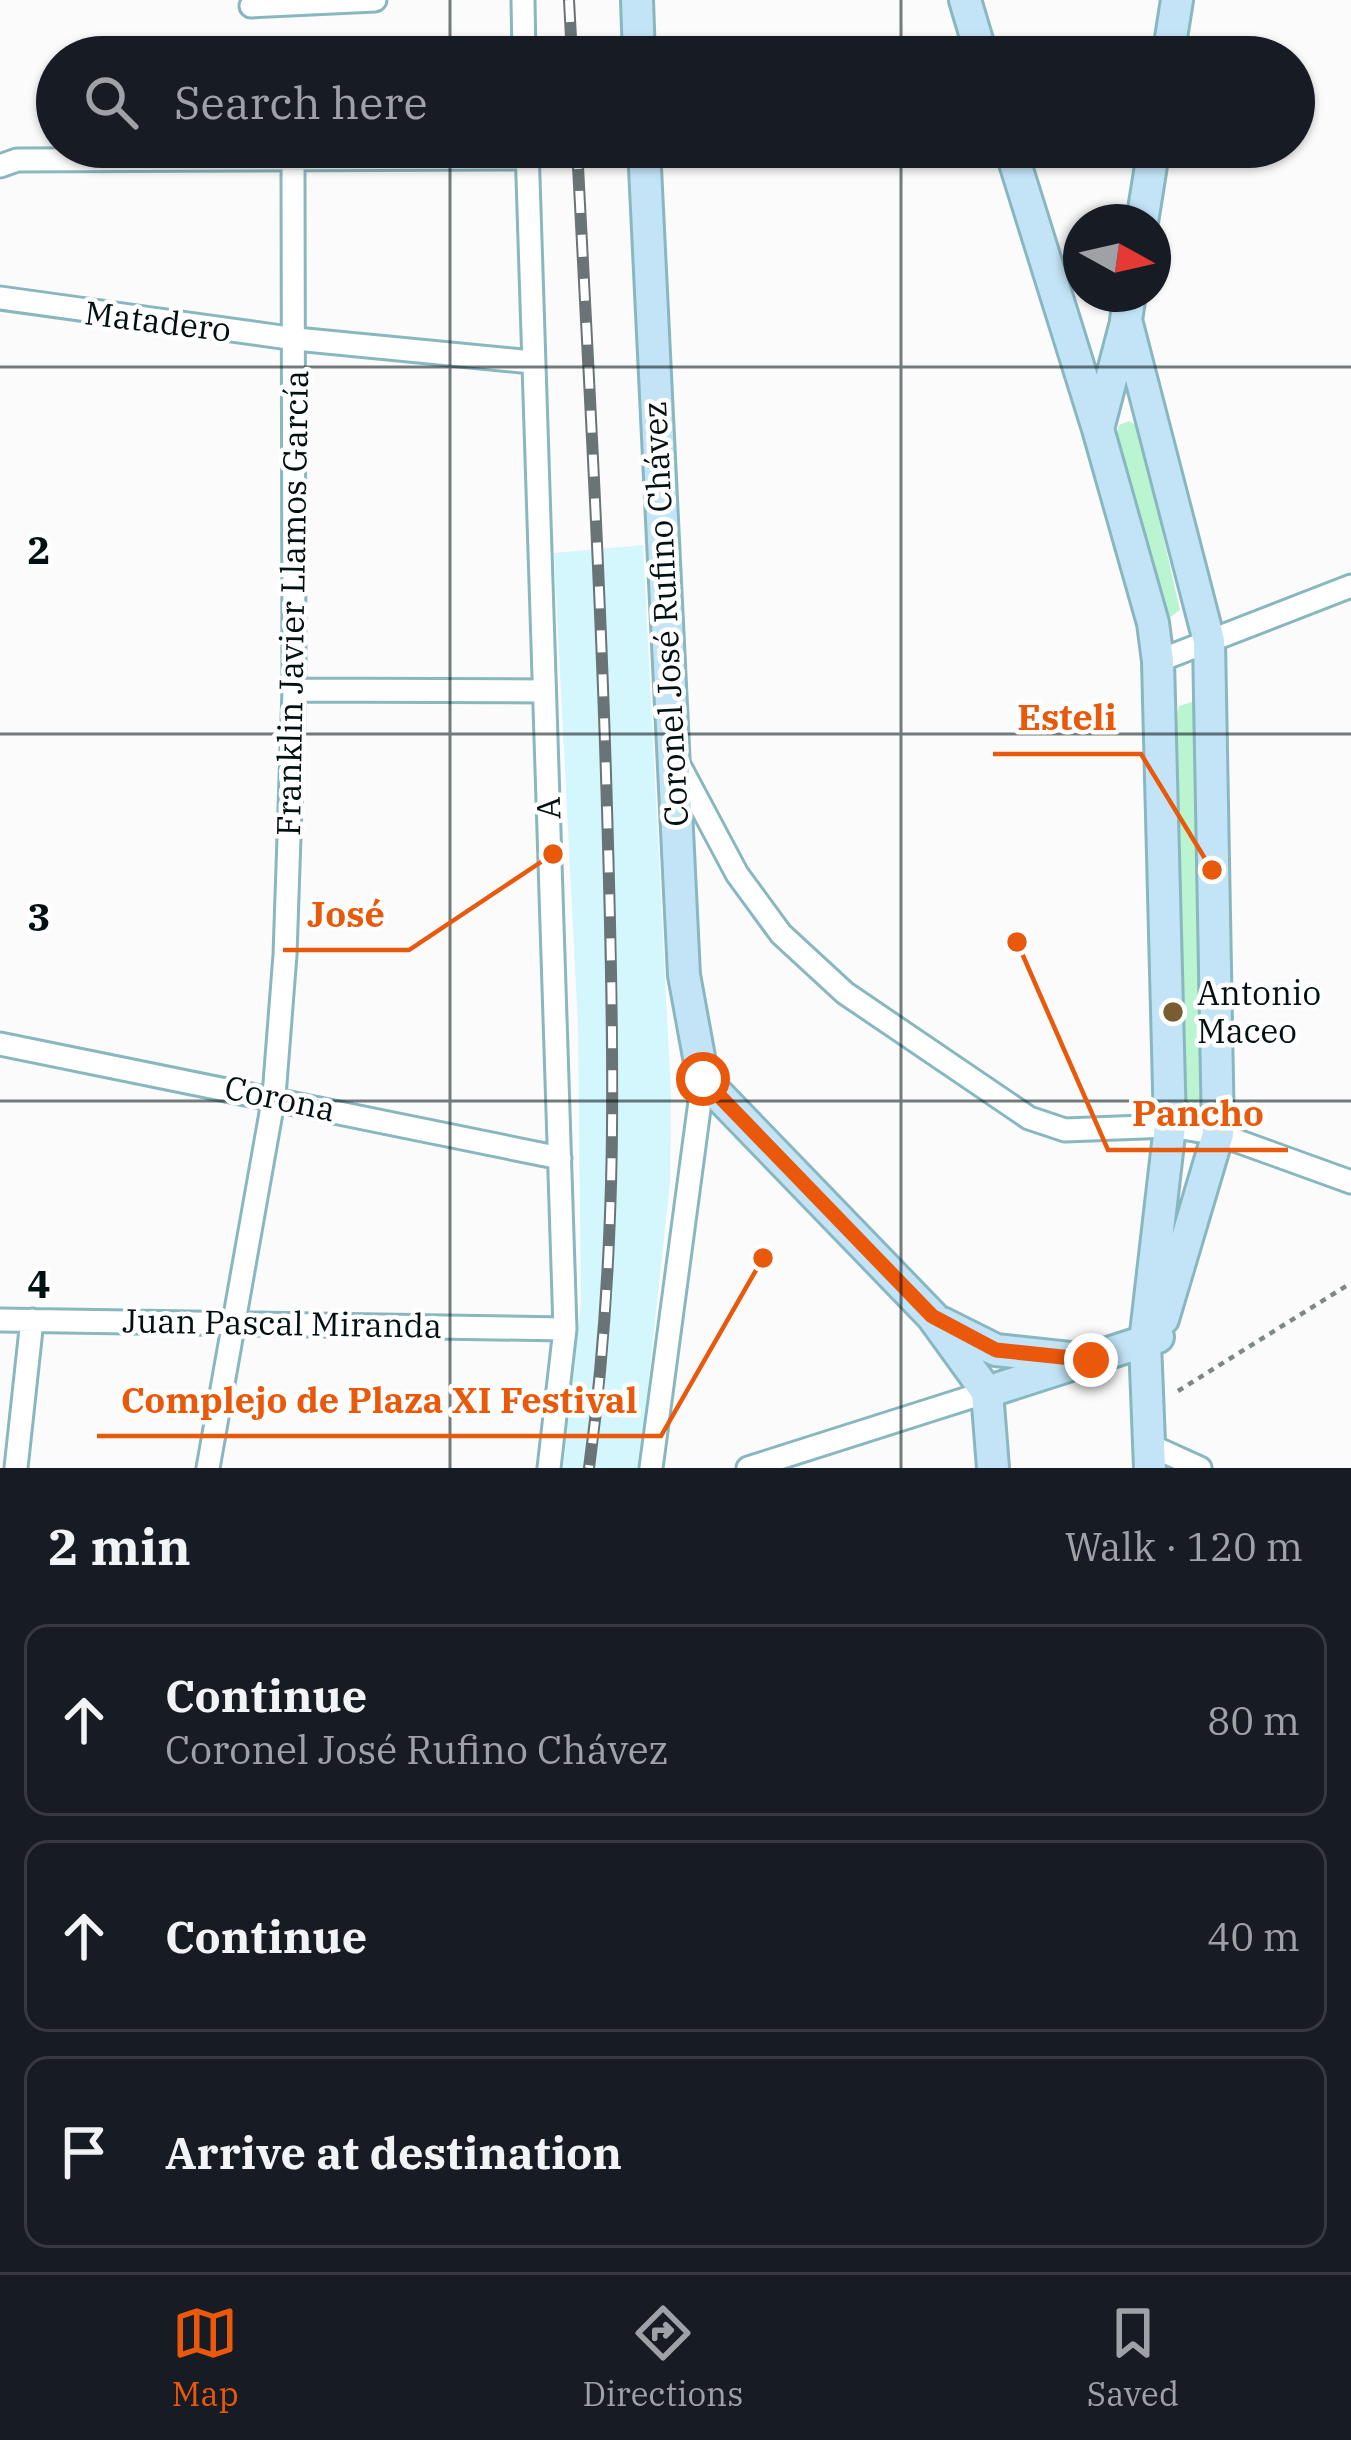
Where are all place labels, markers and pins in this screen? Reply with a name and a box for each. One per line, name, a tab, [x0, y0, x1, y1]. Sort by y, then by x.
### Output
callout: Esteli	[993, 682, 1141, 754]
callout: José	[283, 878, 409, 950]
place label: Antonio Maceo	[1197, 971, 1321, 1052]
marker: Antonio Maceo	[1160, 999, 1186, 1025]
callout: Pancho	[1108, 1078, 1288, 1150]
callout: Complejo de Plaza XI Festival	[97, 1364, 661, 1436]

